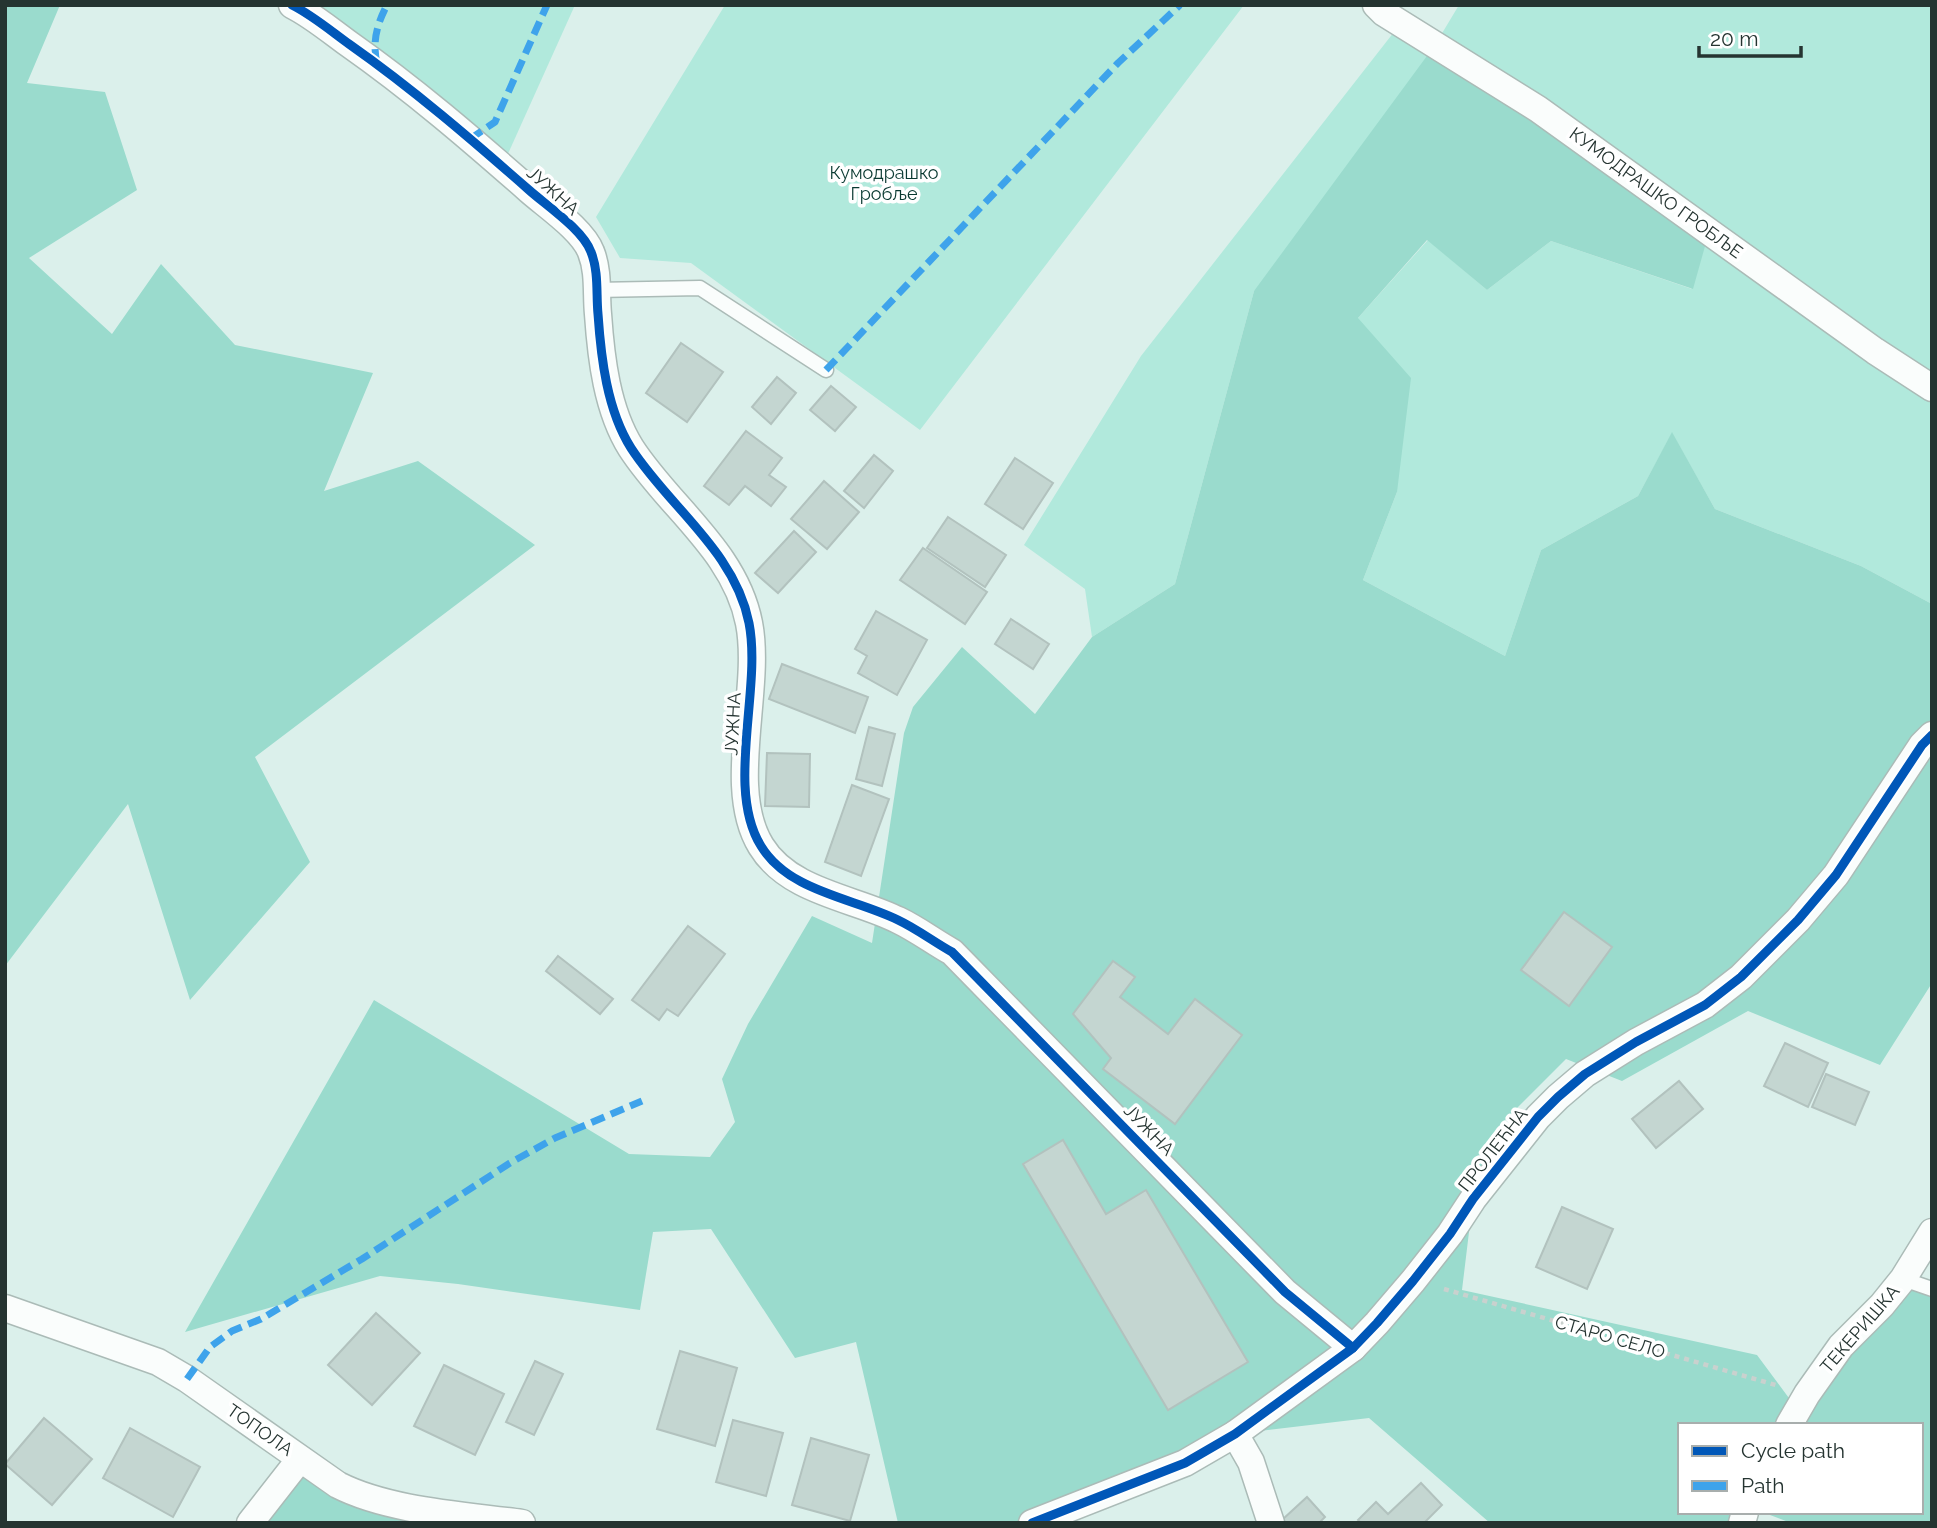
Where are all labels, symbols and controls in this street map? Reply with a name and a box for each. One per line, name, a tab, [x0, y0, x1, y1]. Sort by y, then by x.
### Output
scale bar	[1699, 14, 1800, 58]
text: 20 m	[1710, 26, 1758, 51]
street label: КУМОДРАШКО ГРОБЉЕ	[1566, 123, 1747, 262]
street label: ЈУЖНА	[523, 162, 584, 219]
park label: Кумодрашко Гробље	[829, 162, 939, 204]
street label: ЈУЖНА	[720, 692, 745, 756]
street label: ЈУЖНА	[1120, 1100, 1179, 1160]
street label: ПРОЛЕЋНА	[1454, 1104, 1532, 1196]
street label: ТЕКЕРИШКА	[1816, 1280, 1904, 1377]
street label: СТАРО СЕЛО	[1553, 1311, 1668, 1362]
street label: ТОПОЛА	[223, 1399, 297, 1460]
legend	[1678, 1423, 1923, 1514]
text: Cycle path	[1741, 1438, 1845, 1463]
text: Path	[1741, 1473, 1785, 1498]

